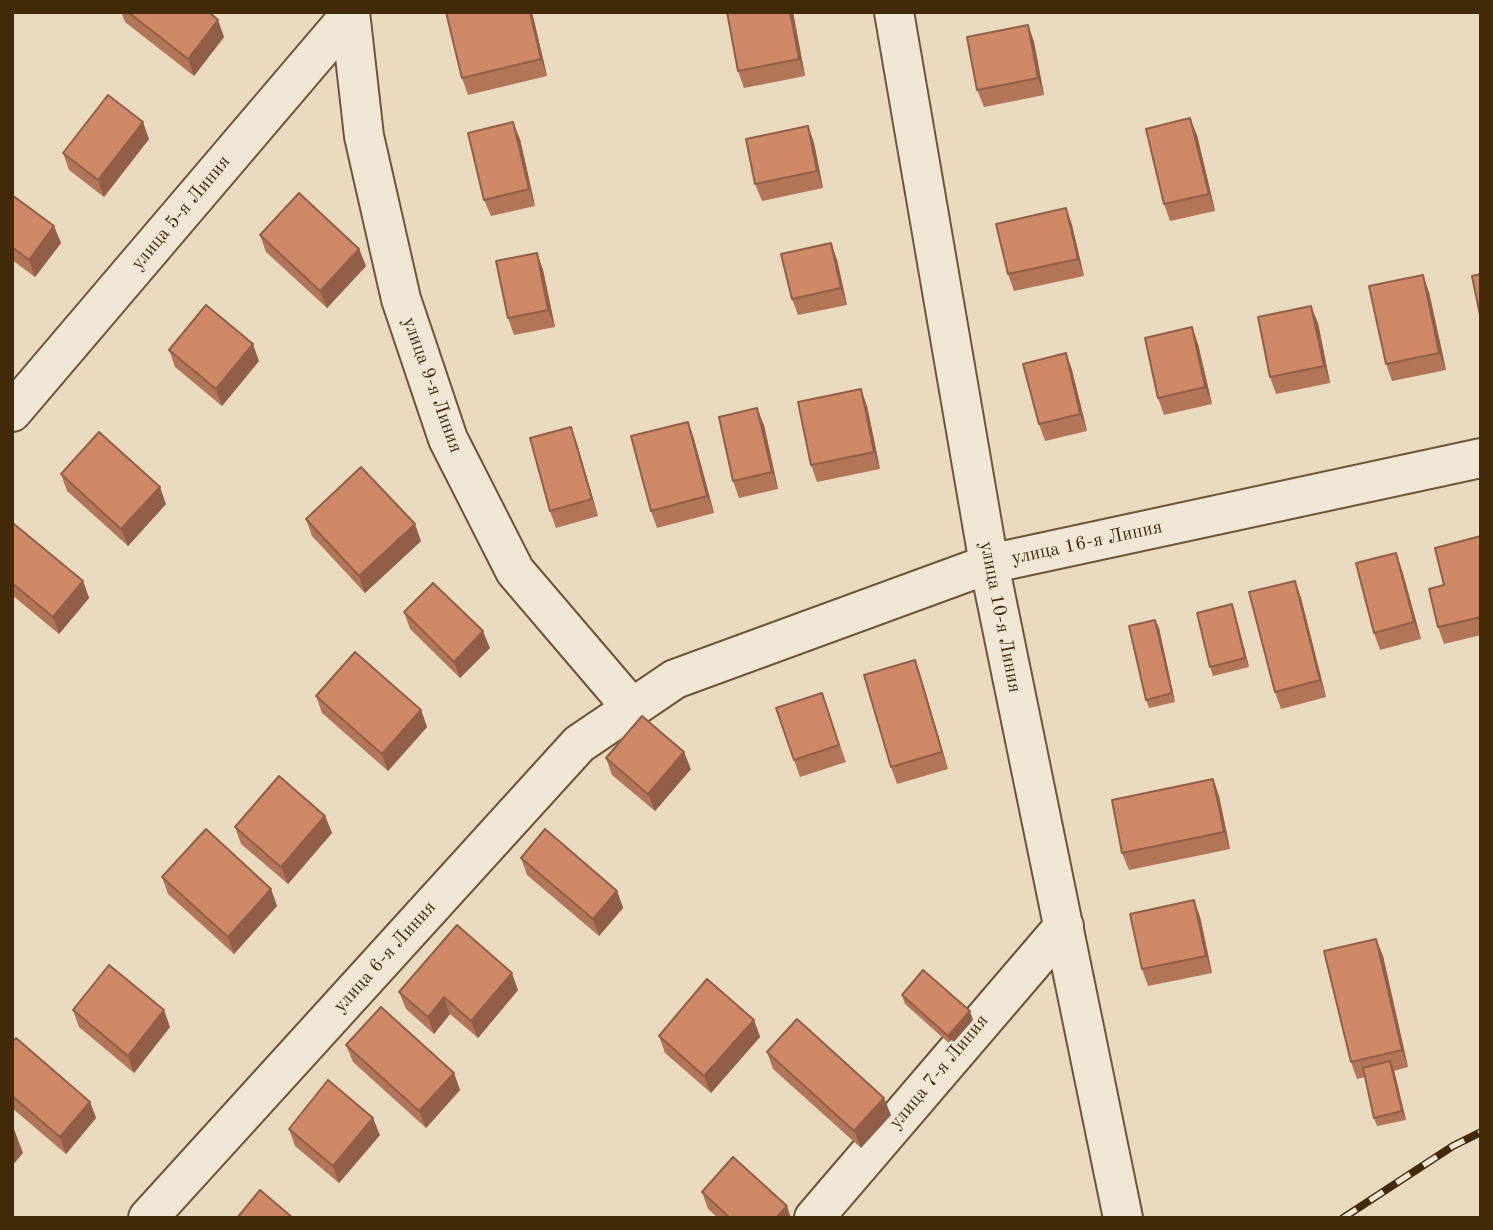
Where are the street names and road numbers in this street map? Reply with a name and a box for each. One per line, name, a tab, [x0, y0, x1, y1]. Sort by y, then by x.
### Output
street label: улица 5-я Линия	[126, 151, 236, 275]
street label: улица 9-я Линия	[397, 314, 467, 456]
street label: улица 16-я Линия	[1009, 516, 1165, 570]
street label: улица 10-я Линия	[974, 539, 1026, 695]
street label: улица 6-я Линия	[329, 896, 441, 1018]
street label: улица 7-я Линия	[884, 1010, 994, 1134]

